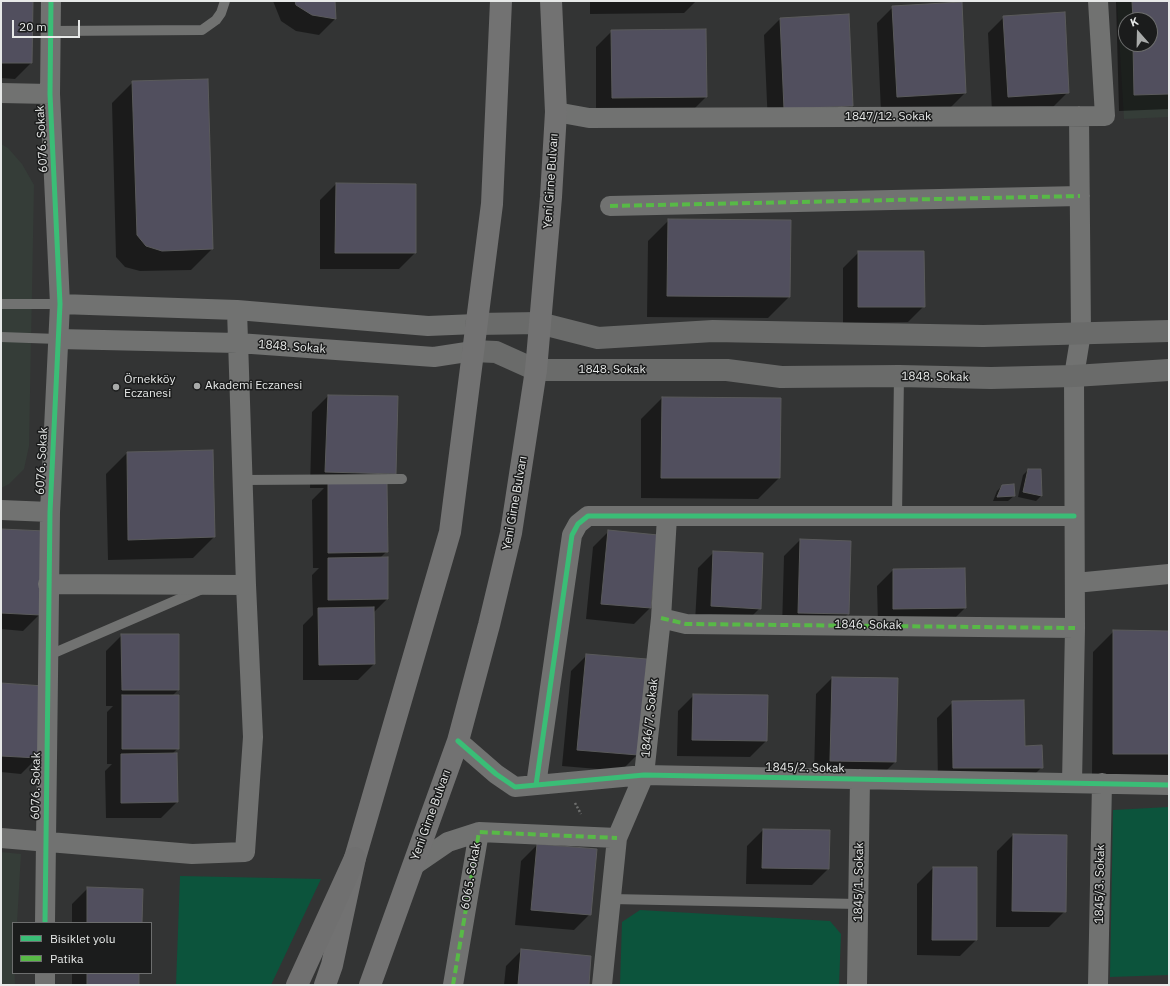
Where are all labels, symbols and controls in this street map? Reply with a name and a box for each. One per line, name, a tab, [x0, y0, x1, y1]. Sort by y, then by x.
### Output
scale bar	[14, 12, 82, 38]
north arrow	[1118, 12, 1158, 52]
text: K	[1128, 14, 1140, 30]
text: 20 m	[19, 19, 47, 34]
street label: 6076. Sokak	[33, 105, 51, 173]
street label: 1847/12. Sokak	[845, 110, 931, 124]
street label: Yeni Girne Bulvarı	[540, 133, 562, 229]
street label: 1848. Sokak	[258, 337, 326, 357]
street label: 1848. Sokak	[578, 363, 646, 377]
street label: 1848. Sokak	[901, 369, 969, 385]
place label: Örnekköy Eczanesi	[124, 373, 175, 401]
place label: Akademi Eczanesi	[205, 379, 302, 393]
marker: Akademi Eczanesi	[192, 381, 202, 391]
marker: Örnekköy Eczanesi	[111, 382, 121, 392]
street label: 6076. Sokak	[33, 427, 51, 495]
street label: Yeni Girne Bulvarı	[500, 455, 530, 551]
street label: 1846. Sokak	[834, 617, 902, 633]
street label: 1846/7. Sokak	[639, 678, 661, 758]
street label: 6076. Sokak	[28, 752, 44, 820]
street label: 1845/2. Sokak	[765, 760, 845, 776]
street label: Yeni Girne Bulvarı	[408, 768, 454, 862]
street label: 6065. Sokak	[458, 841, 484, 911]
street label: 1845/1. Sokak	[851, 842, 867, 922]
street label: 1845/3. Sokak	[1092, 844, 1108, 924]
legend	[12, 922, 152, 974]
text: Bisiklet yolu	[50, 931, 116, 946]
text: Patika	[50, 951, 83, 966]

